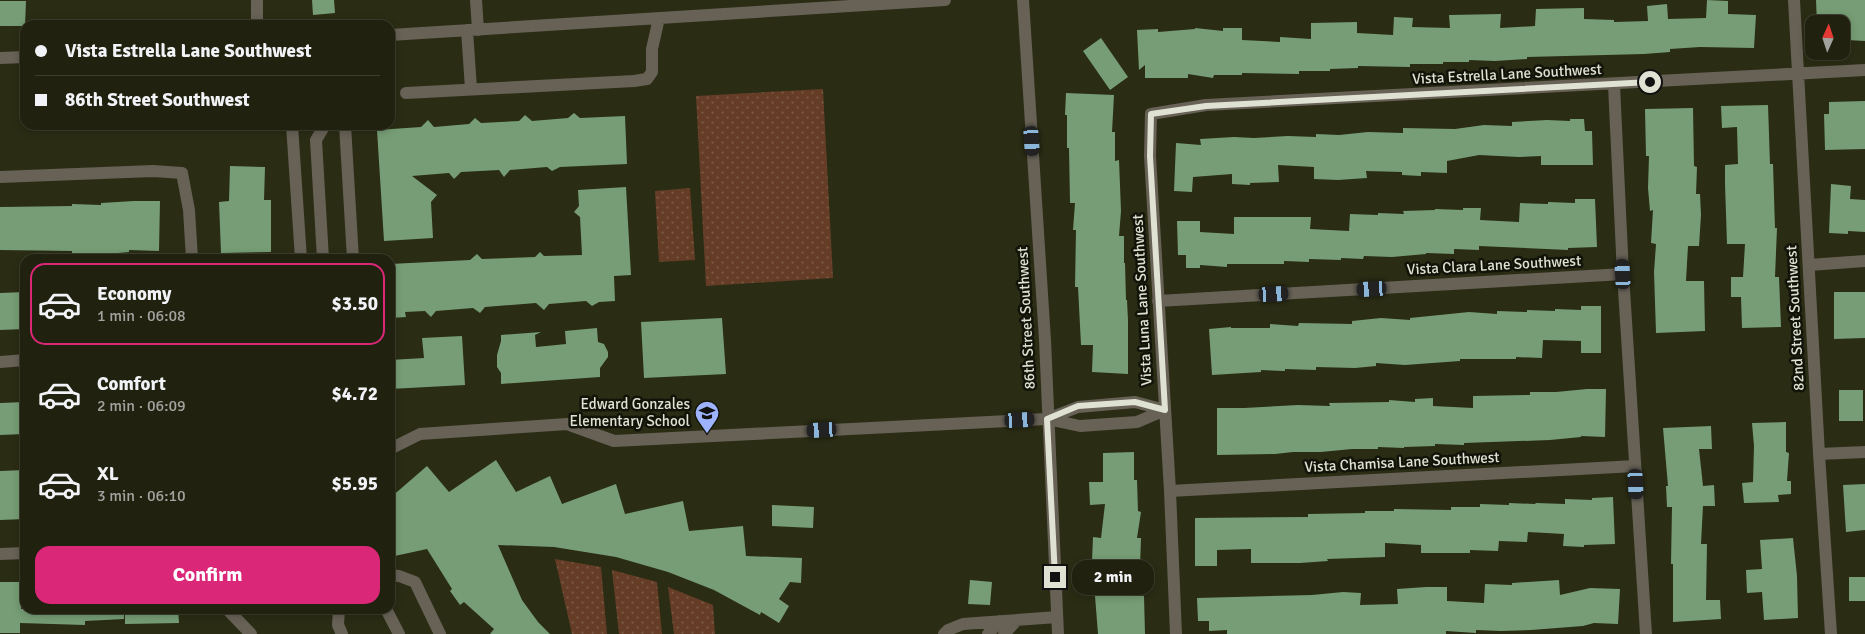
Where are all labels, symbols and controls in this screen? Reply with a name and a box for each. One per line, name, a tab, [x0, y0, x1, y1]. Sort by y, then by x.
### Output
north arrow	[1805, 15, 1850, 60]
map controls	[1805, 15, 1850, 60]
text: Vista Estrella Lane Southwest	[65, 39, 312, 63]
street label: Vista Estrella Lane Southwest	[1412, 60, 1602, 88]
route start	[1639, 71, 1661, 93]
text: 86th Street Southwest	[65, 88, 250, 112]
car	[1023, 126, 1040, 156]
street label: Vista Luna Lane Southwest	[1129, 214, 1155, 386]
street label: 82nd Street Southwest	[1782, 245, 1808, 391]
street label: 86th Street Southwest	[1013, 246, 1039, 390]
street label: Vista Clara Lane Southwest	[1406, 251, 1582, 279]
car	[1614, 259, 1631, 289]
car	[1356, 281, 1387, 297]
icon: car	[37, 282, 82, 327]
text: Economy	[97, 282, 171, 306]
car	[1258, 286, 1289, 302]
text: $3.50	[332, 292, 378, 316]
text: 1 min · 06:08	[97, 306, 186, 326]
icon: car	[37, 372, 82, 417]
text: Comfort	[97, 372, 166, 396]
text: $4.72	[332, 382, 378, 406]
place label: Edward Gonzales Elementary School	[569, 395, 690, 430]
text: 2 min · 06:09	[97, 396, 186, 416]
school or university icon: Edward Gonzales Elementary School	[694, 400, 720, 434]
car	[1004, 412, 1035, 428]
car	[806, 422, 837, 438]
street label: Vista Chamisa Lane Southwest	[1304, 448, 1500, 476]
icon: car	[37, 462, 82, 507]
text: XL	[97, 462, 119, 486]
car	[1627, 469, 1644, 499]
text: $5.95	[332, 472, 378, 496]
text: 3 min · 06:10	[97, 486, 186, 506]
button: Confirm	[35, 546, 380, 604]
callout: 2 min	[1072, 560, 1155, 594]
route end	[1044, 566, 1066, 588]
text: 2 min	[1094, 567, 1132, 587]

